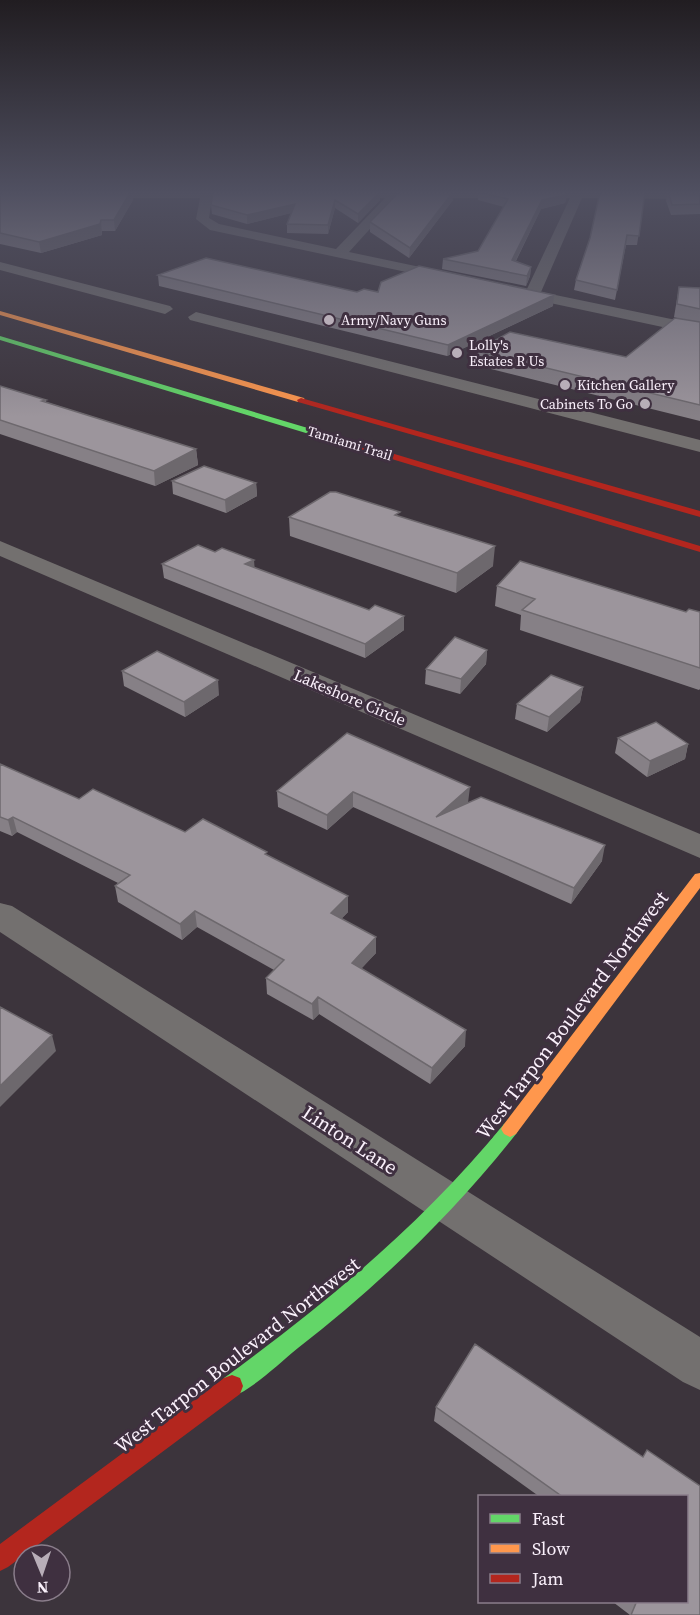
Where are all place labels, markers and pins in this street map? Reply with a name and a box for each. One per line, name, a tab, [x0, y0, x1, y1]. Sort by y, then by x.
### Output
place label: Army/Navy Guns	[341, 310, 447, 330]
marker: Army/Navy Guns	[322, 313, 336, 327]
place label: Lolly's Estates R Us	[469, 335, 544, 371]
marker: Lolly's Estates R Us	[450, 346, 464, 360]
place label: Kitchen Gallery	[577, 375, 675, 395]
marker: Kitchen Gallery	[558, 378, 572, 392]
place label: Cabinets To Go	[540, 394, 633, 414]
marker: Cabinets To Go	[638, 397, 652, 411]

